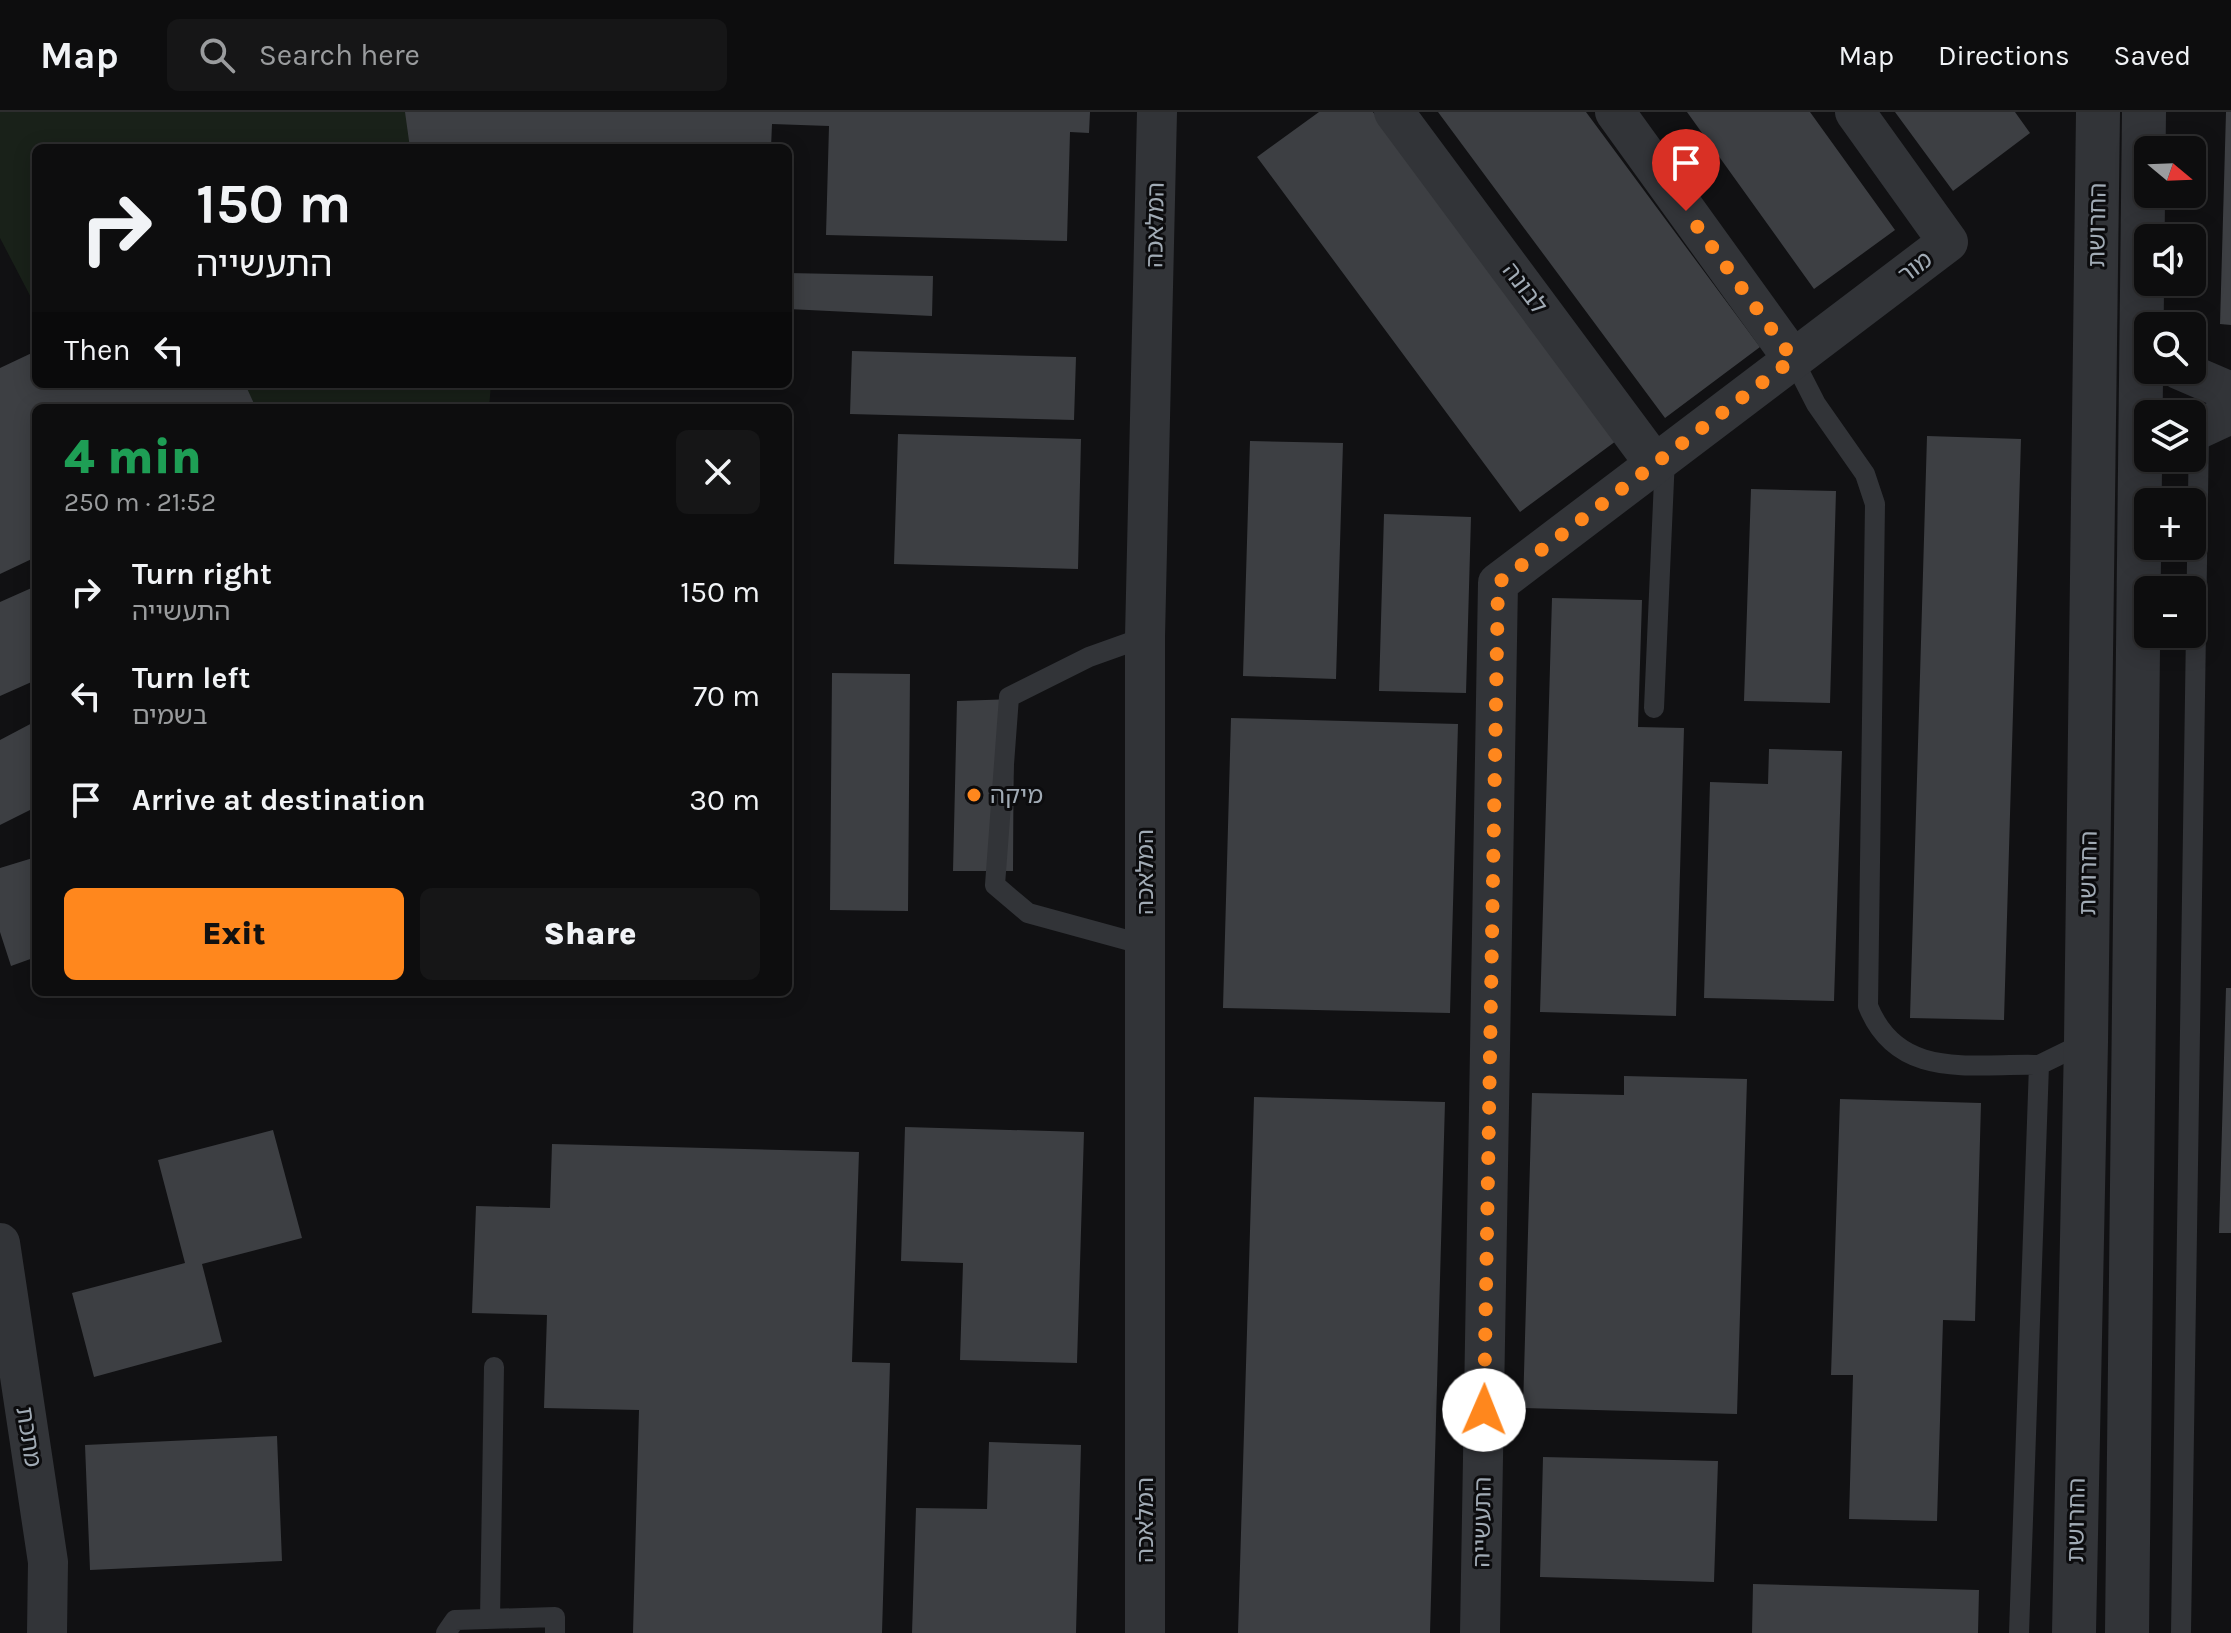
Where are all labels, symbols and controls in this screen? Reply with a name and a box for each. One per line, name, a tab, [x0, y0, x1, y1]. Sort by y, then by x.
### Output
search box	[167, 19, 727, 91]
text: Map	[40, 33, 119, 78]
icon: search	[195, 33, 239, 77]
text: Search here	[259, 37, 420, 73]
text: Map	[1839, 39, 1894, 72]
text: Directions	[1938, 39, 2070, 72]
text: Saved	[2114, 39, 2191, 72]
pin	[1652, 129, 1720, 211]
north arrow	[2134, 136, 2206, 208]
map controls	[2134, 136, 2206, 648]
icon: arrive	[1664, 141, 1708, 185]
text: 150 m	[196, 171, 351, 236]
icon: right	[64, 176, 168, 280]
street label: המלאכה	[1140, 182, 1170, 268]
street label: החרושת	[2082, 182, 2112, 268]
button: sound	[2134, 224, 2206, 296]
text: התעשייה	[196, 243, 333, 285]
street label: מור	[1892, 245, 1938, 289]
street label: לבונה	[1497, 257, 1553, 319]
button: search	[2134, 312, 2206, 384]
icon: left	[147, 328, 191, 372]
text: Then	[64, 332, 131, 368]
button: layers	[2134, 400, 2206, 472]
text: 4 min	[64, 429, 202, 485]
button: close	[676, 430, 760, 514]
text: 250 m · 21:52	[64, 487, 216, 518]
button: +	[2134, 488, 2206, 560]
text: Turn right	[132, 556, 272, 592]
icon: right	[64, 570, 108, 614]
text: 150 m	[680, 574, 760, 610]
button: −	[2134, 576, 2206, 648]
text: התעשייה	[132, 596, 231, 627]
text: Turn left	[132, 660, 250, 696]
icon: left	[64, 674, 108, 718]
text: 70 m	[693, 678, 760, 714]
text: בשמים	[132, 700, 208, 731]
icon: arrive	[64, 778, 108, 822]
place label: מיקה	[990, 781, 1043, 809]
text: Arrive at destination	[132, 782, 426, 818]
text: 30 m	[689, 782, 760, 818]
marker: מיקה	[965, 786, 983, 804]
street label: המלאכה	[1131, 829, 1159, 915]
street label: החרושת	[2073, 830, 2103, 916]
button: Exit	[64, 888, 404, 980]
button: Share	[420, 888, 760, 980]
position arrow	[1442, 1368, 1526, 1452]
street label: מתכת	[10, 1405, 48, 1469]
street label: התעשייה	[1467, 1476, 1497, 1568]
street label: המלאכה	[1131, 1477, 1159, 1563]
street label: החרושת	[2061, 1477, 2091, 1563]

